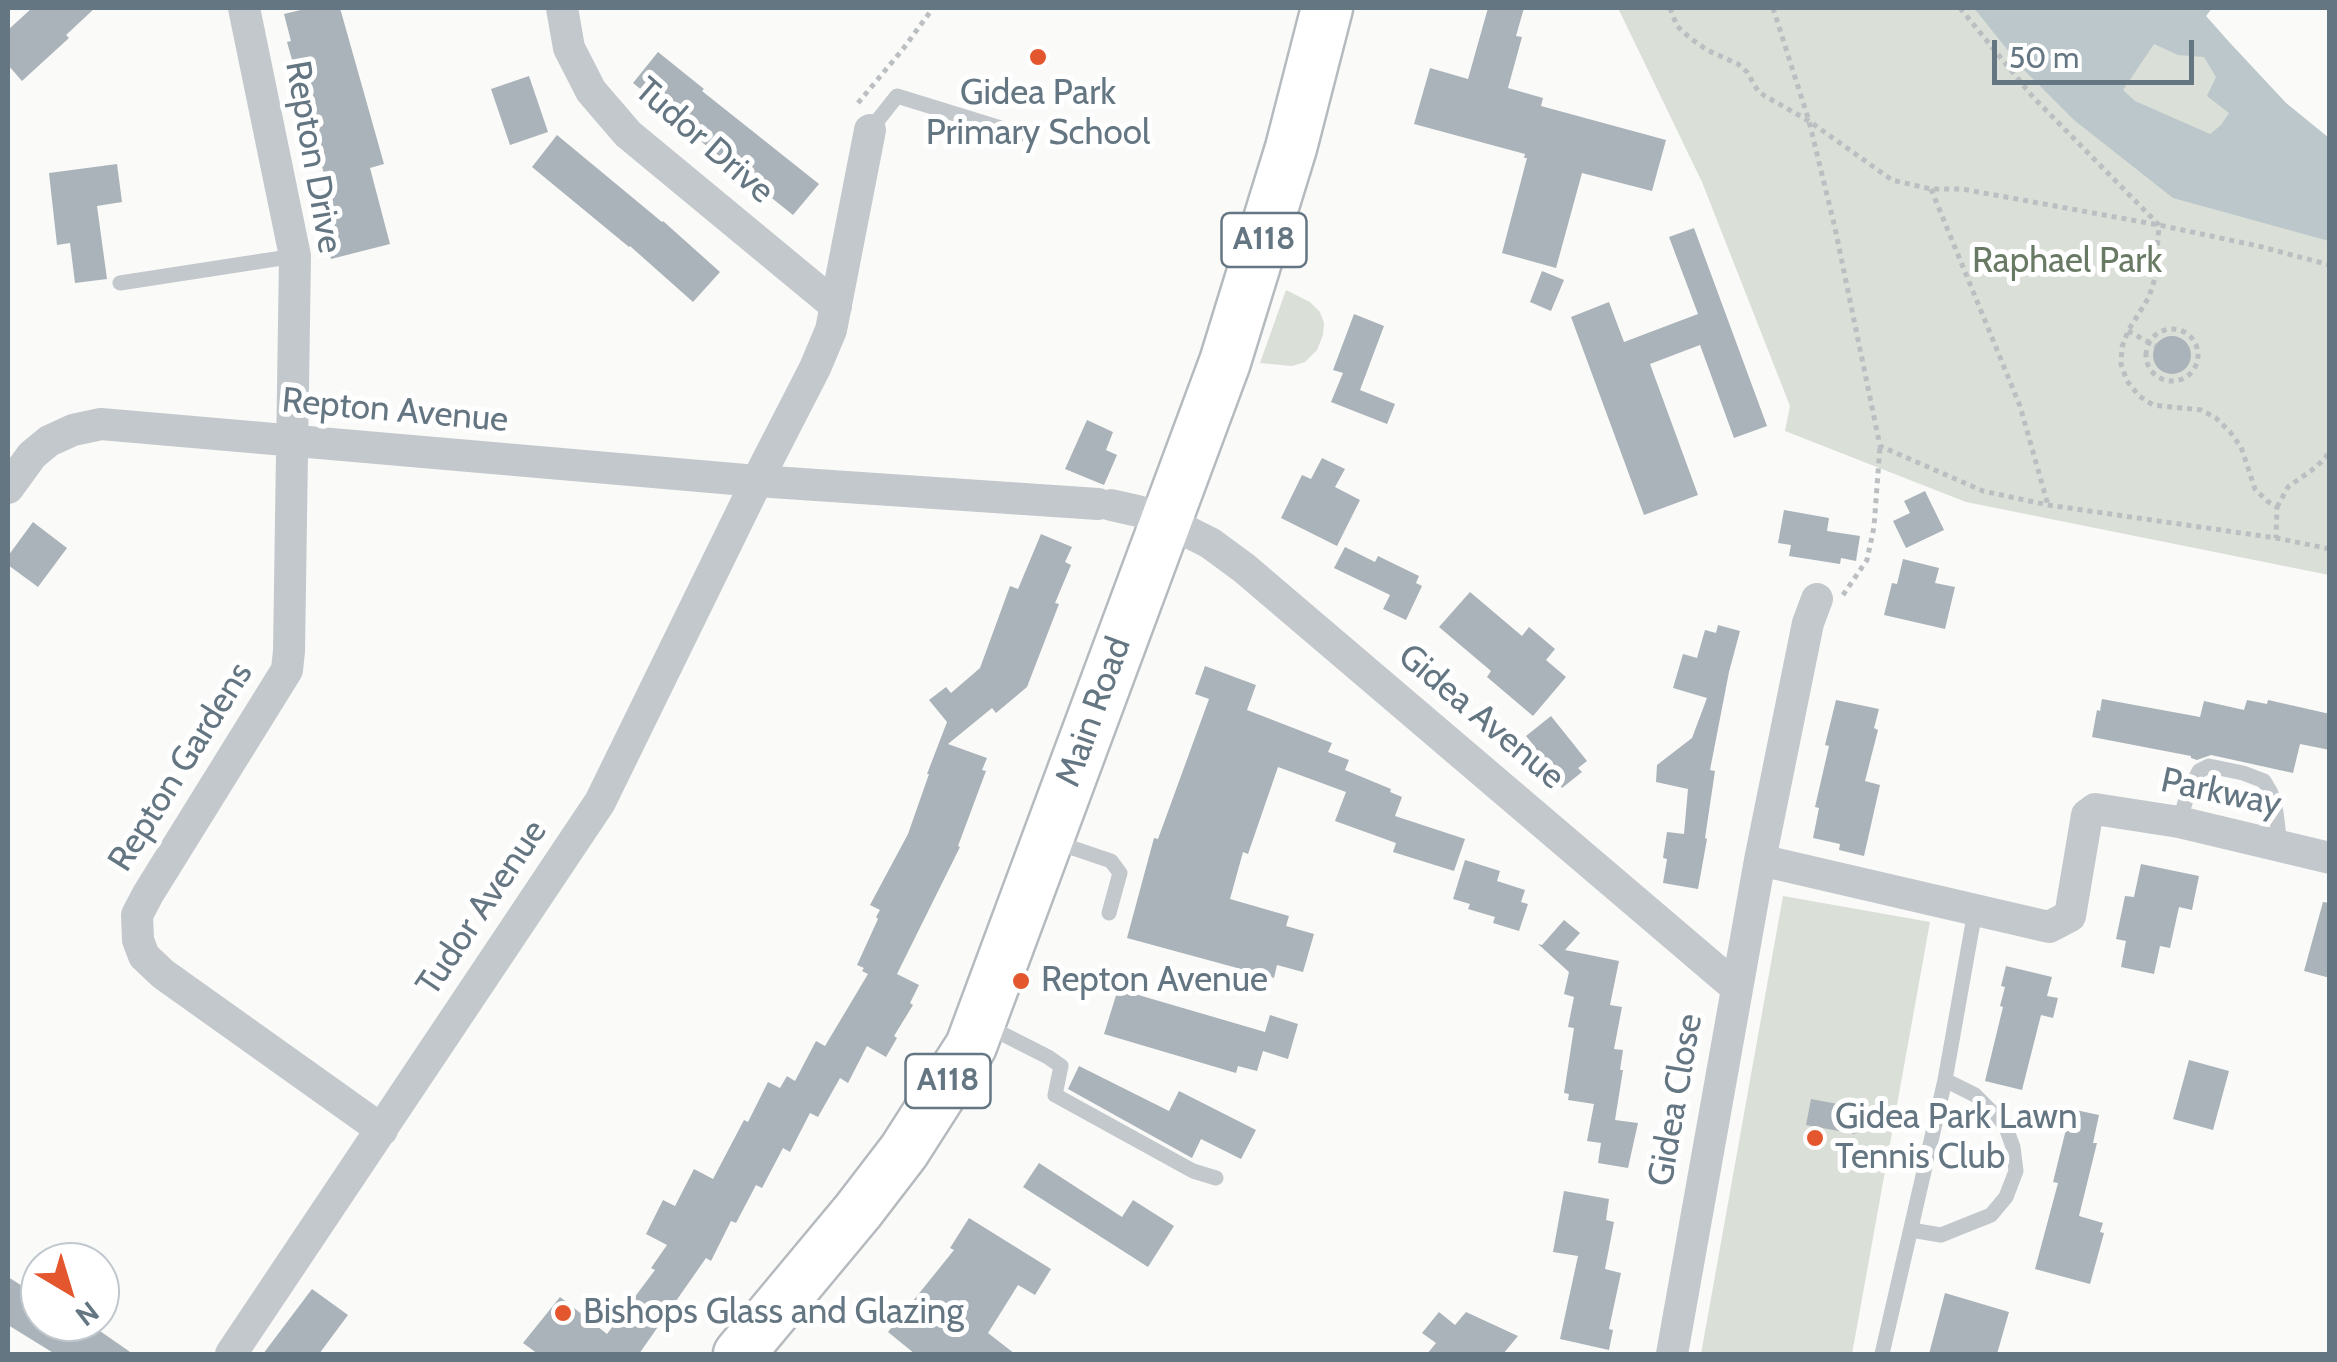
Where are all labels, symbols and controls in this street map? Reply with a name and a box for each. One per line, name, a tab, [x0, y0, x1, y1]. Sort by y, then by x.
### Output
scale bar	[1997, 20, 2200, 82]
text: 50 m	[2009, 39, 2079, 76]
marker: Gidea Park Primary School	[1027, 46, 1049, 68]
street label: Repton Drive	[275, 58, 351, 256]
street label: Tudor Drive	[626, 69, 782, 213]
place label: Gidea Park Primary School	[926, 73, 1150, 155]
road number: A118	[1222, 213, 1306, 267]
park label: Raphael Park	[1972, 241, 2162, 283]
street label: Repton Avenue	[280, 380, 510, 442]
street label: Main Road	[1048, 632, 1140, 792]
street label: Gidea Avenue	[1389, 635, 1573, 799]
street label: Repton Gardens	[100, 655, 262, 879]
street label: Parkway	[2157, 760, 2285, 826]
street label: Tudor Avenue	[408, 812, 556, 1004]
place label: Repton Avenue	[1041, 960, 1268, 1002]
marker: Repton Avenue	[1010, 970, 1032, 992]
street label: Gidea Close	[1640, 1011, 1712, 1189]
road number: A118	[906, 1054, 990, 1108]
place label: Gidea Park Lawn Tennis Club	[1835, 1097, 2078, 1179]
marker: Gidea Park Lawn Tennis Club	[1804, 1127, 1826, 1149]
north arrow	[20, 1242, 120, 1342]
place label: Bishops Glass and Glazing	[583, 1292, 964, 1334]
text: N	[69, 1295, 106, 1334]
marker: Bishops Glass and Glazing	[552, 1302, 574, 1324]

